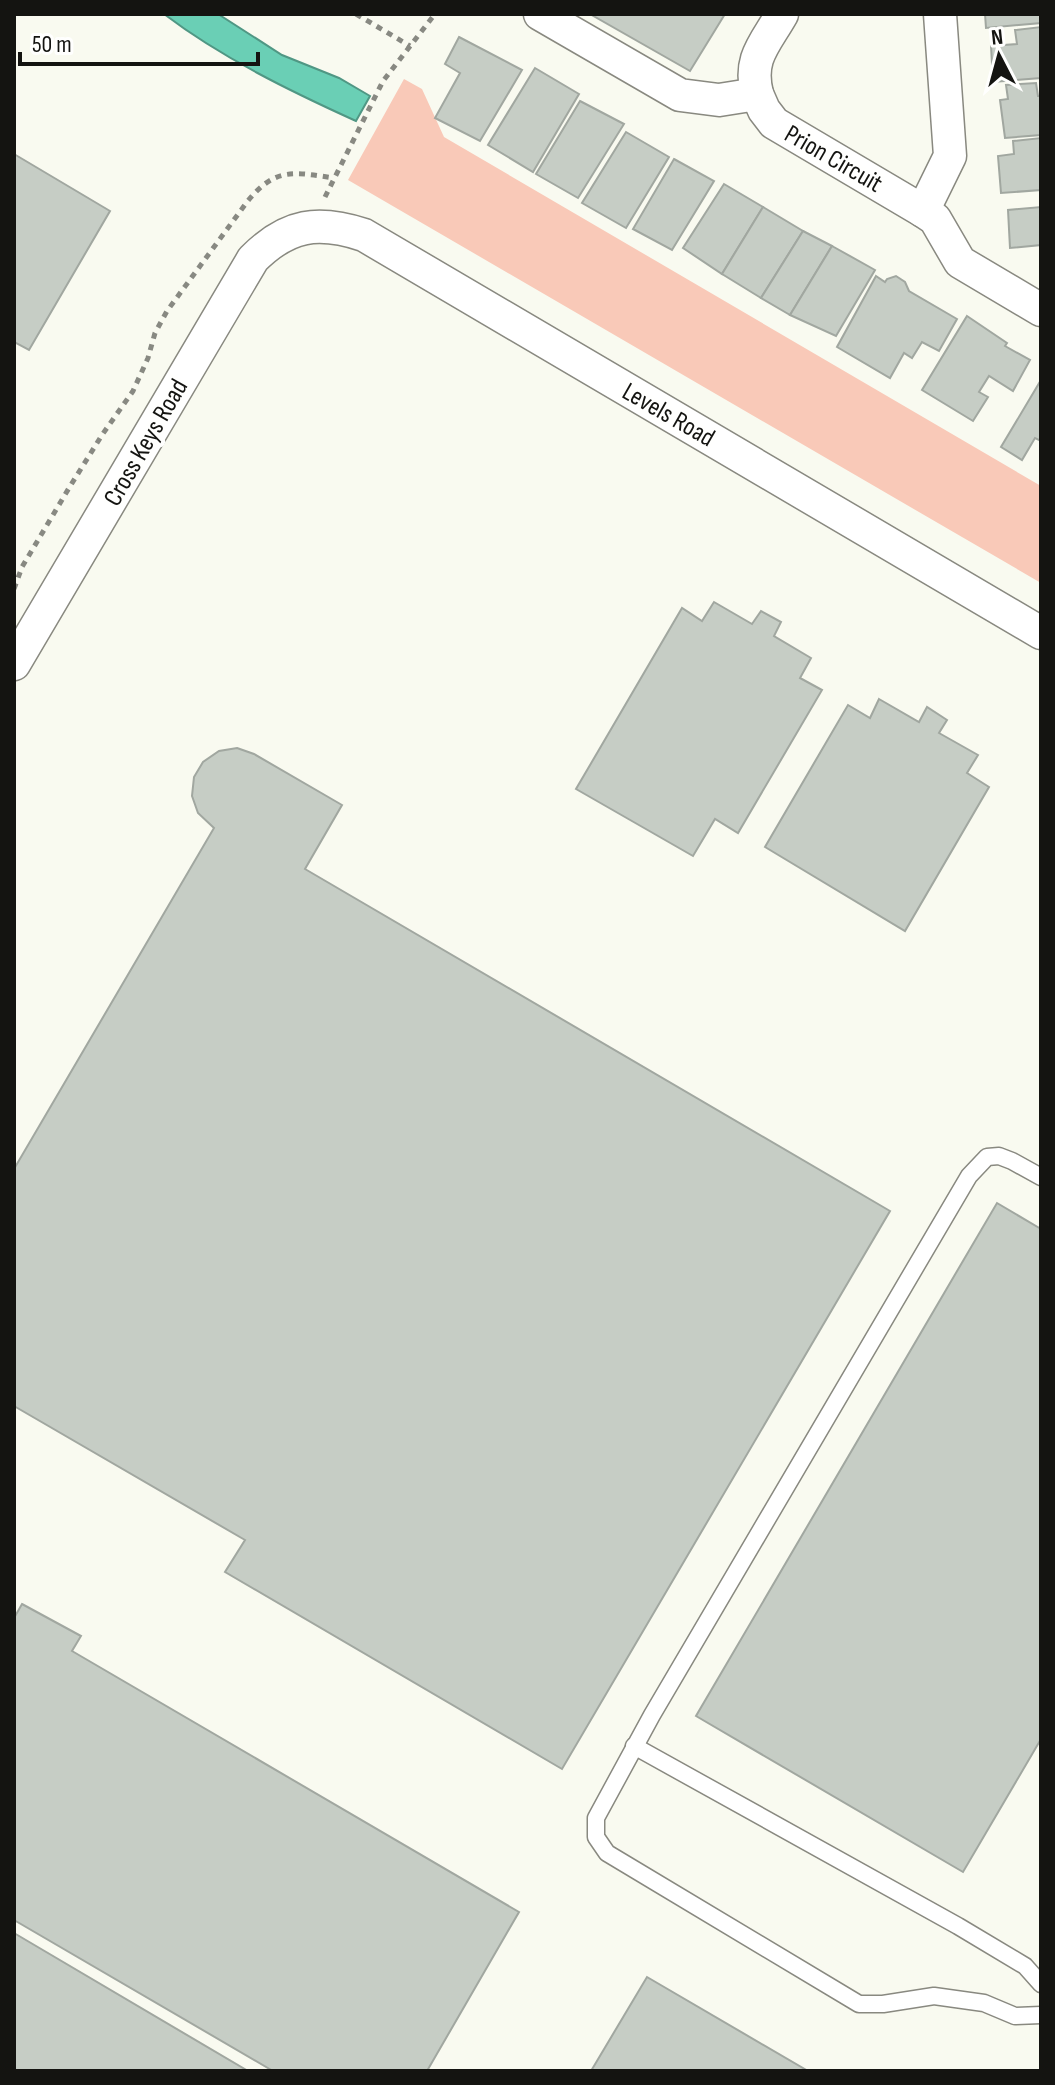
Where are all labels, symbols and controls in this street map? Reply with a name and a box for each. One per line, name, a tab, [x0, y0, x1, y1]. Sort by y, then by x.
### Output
scale bar	[20, 16, 258, 66]
north arrow	[959, 16, 1039, 96]
text: N	[990, 24, 1004, 52]
text: 50 m	[32, 30, 72, 59]
street label: Prion Circuit	[779, 119, 888, 200]
street label: Cross Keys Road	[98, 374, 195, 512]
street label: Levels Road	[617, 376, 720, 454]

